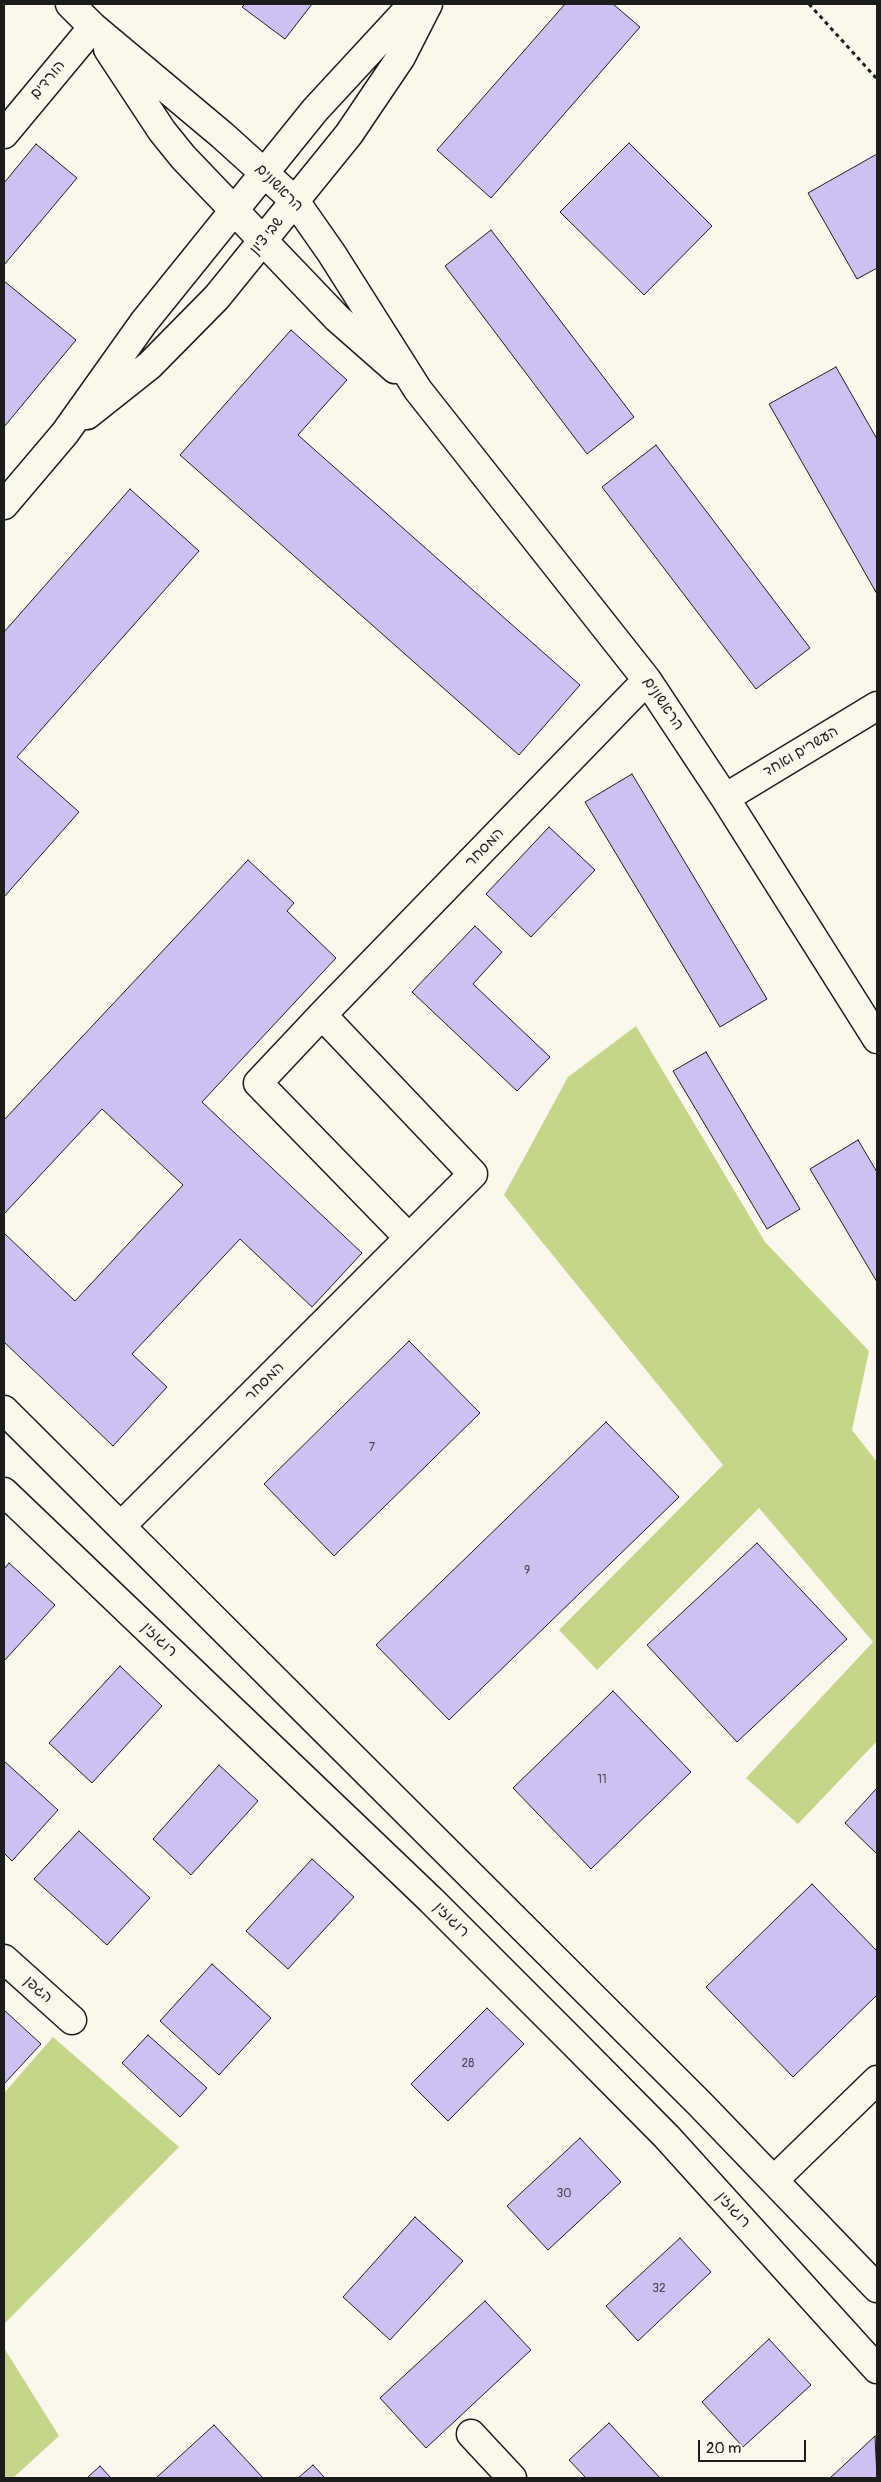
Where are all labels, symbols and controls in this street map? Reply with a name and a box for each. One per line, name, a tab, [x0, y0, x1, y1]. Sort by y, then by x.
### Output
street label: הורדים	[27, 57, 69, 103]
street label: הראשונים	[251, 160, 307, 216]
street label: שבי ציון	[246, 213, 288, 259]
street label: הראשונים	[639, 674, 687, 734]
street label: העשרים ואחד	[760, 723, 842, 781]
street label: המסחר	[462, 824, 508, 872]
street label: המסחר	[242, 1359, 288, 1405]
house number: 7	[369, 1441, 375, 1455]
house number: 9	[524, 1564, 530, 1578]
street label: רוגוזין	[137, 1619, 181, 1661]
house number: 11	[597, 1773, 607, 1787]
street label: רוגוזין	[430, 1899, 472, 1941]
street label: הגפן	[20, 1973, 56, 2007]
house number: 28	[462, 2057, 474, 2071]
house number: 30	[557, 2187, 571, 2201]
street label: רוגוזין	[712, 2188, 754, 2232]
house number: 32	[652, 2282, 666, 2296]
scale bar	[701, 2430, 808, 2462]
text: 20 m	[706, 2439, 741, 2458]

